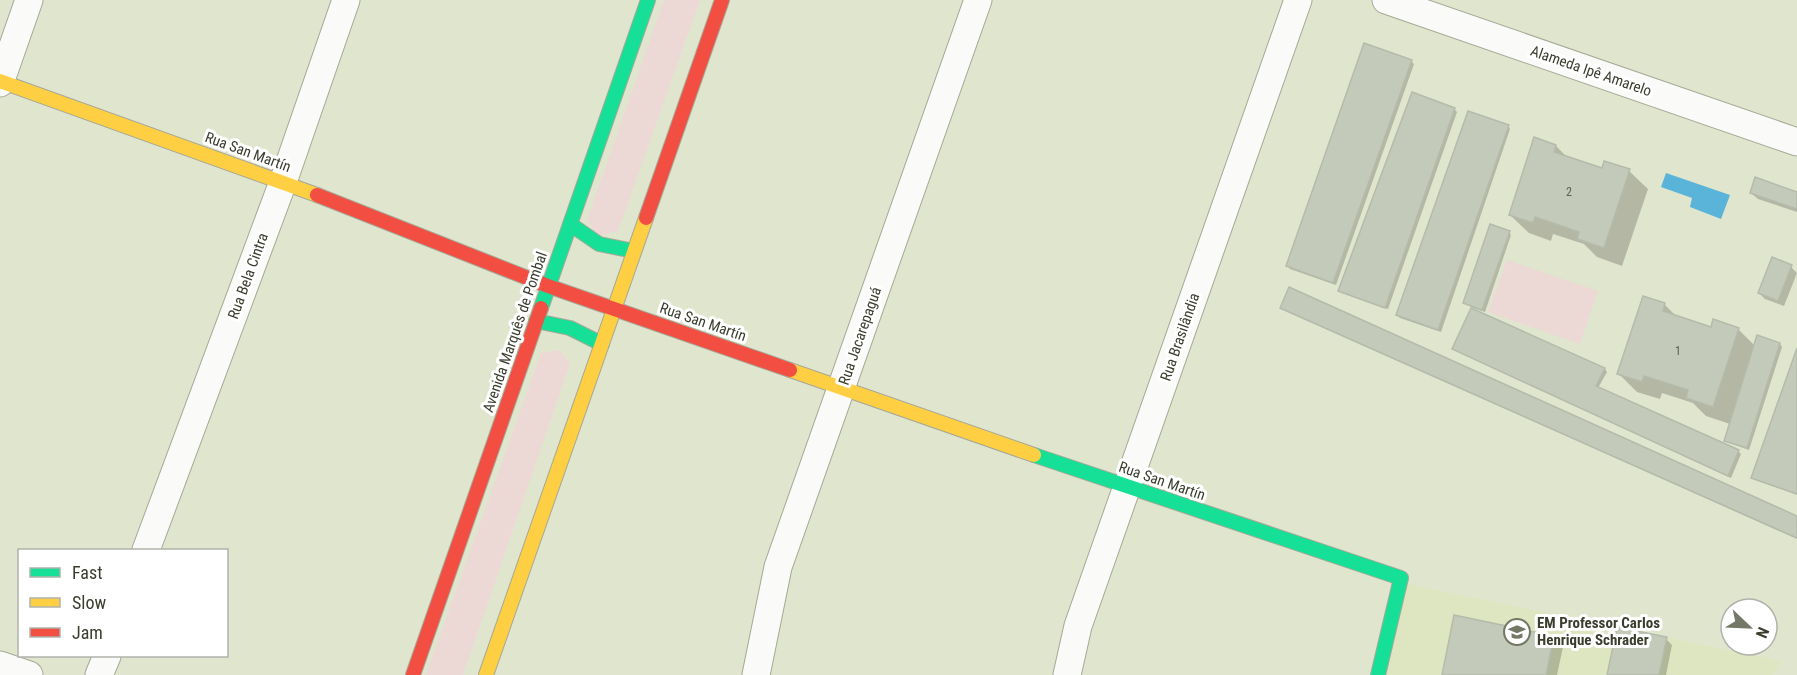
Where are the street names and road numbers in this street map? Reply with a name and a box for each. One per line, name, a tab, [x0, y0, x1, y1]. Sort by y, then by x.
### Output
street label: Alameda Ipê Amarelo	[1528, 42, 1654, 100]
street label: Rua San Martín	[203, 128, 293, 176]
street label: Rua Bela Cintra	[224, 231, 272, 321]
street label: Avenida Marquês de Pombal	[479, 249, 551, 415]
street label: Rua Jacarepaguá	[835, 285, 885, 387]
street label: Rua Brasilândia	[1157, 291, 1203, 383]
street label: Rua San Martín	[657, 299, 749, 345]
street label: Rua San Martín	[1116, 458, 1208, 504]

